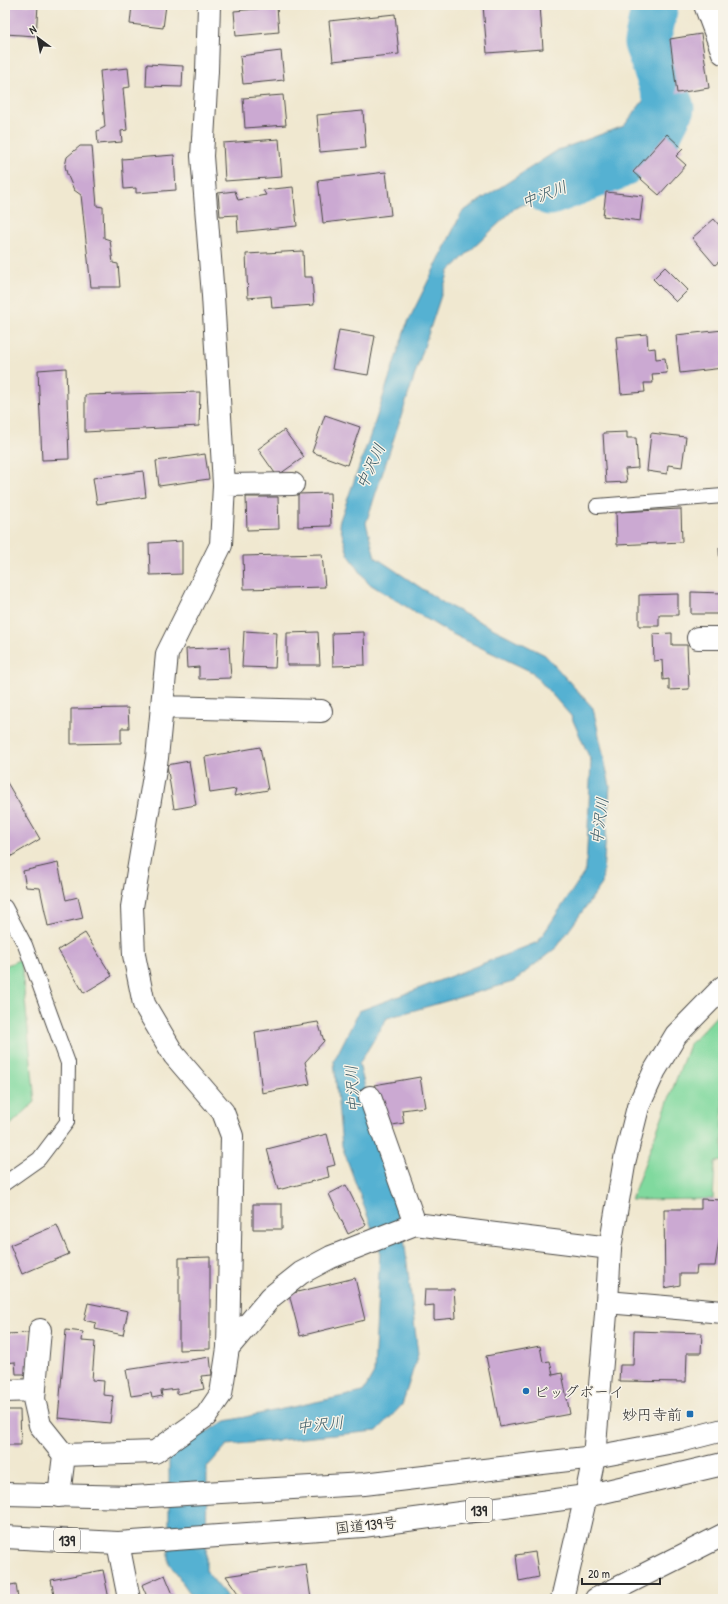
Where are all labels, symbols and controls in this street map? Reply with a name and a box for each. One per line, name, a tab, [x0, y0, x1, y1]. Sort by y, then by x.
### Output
north arrow	[18, 18, 58, 58]
text: N	[27, 22, 39, 37]
water label: 中沢川	[518, 175, 570, 213]
water label: 中沢川	[350, 440, 390, 492]
water label: 中沢川	[585, 796, 613, 846]
water label: 中沢川	[339, 1064, 365, 1114]
place label: ビッグボーイ	[534, 1381, 624, 1402]
marker: ビッグボーイ	[521, 1386, 531, 1396]
place label: 妙円寺前	[622, 1404, 682, 1425]
marker: 妙円寺前	[685, 1409, 695, 1419]
water label: 中沢川	[295, 1411, 345, 1437]
road number: 139	[466, 1498, 492, 1522]
street label: 国道139号	[334, 1511, 398, 1539]
road number: 139	[54, 1528, 80, 1552]
scale bar	[582, 1560, 660, 1586]
text: 20 m	[588, 1565, 610, 1582]

